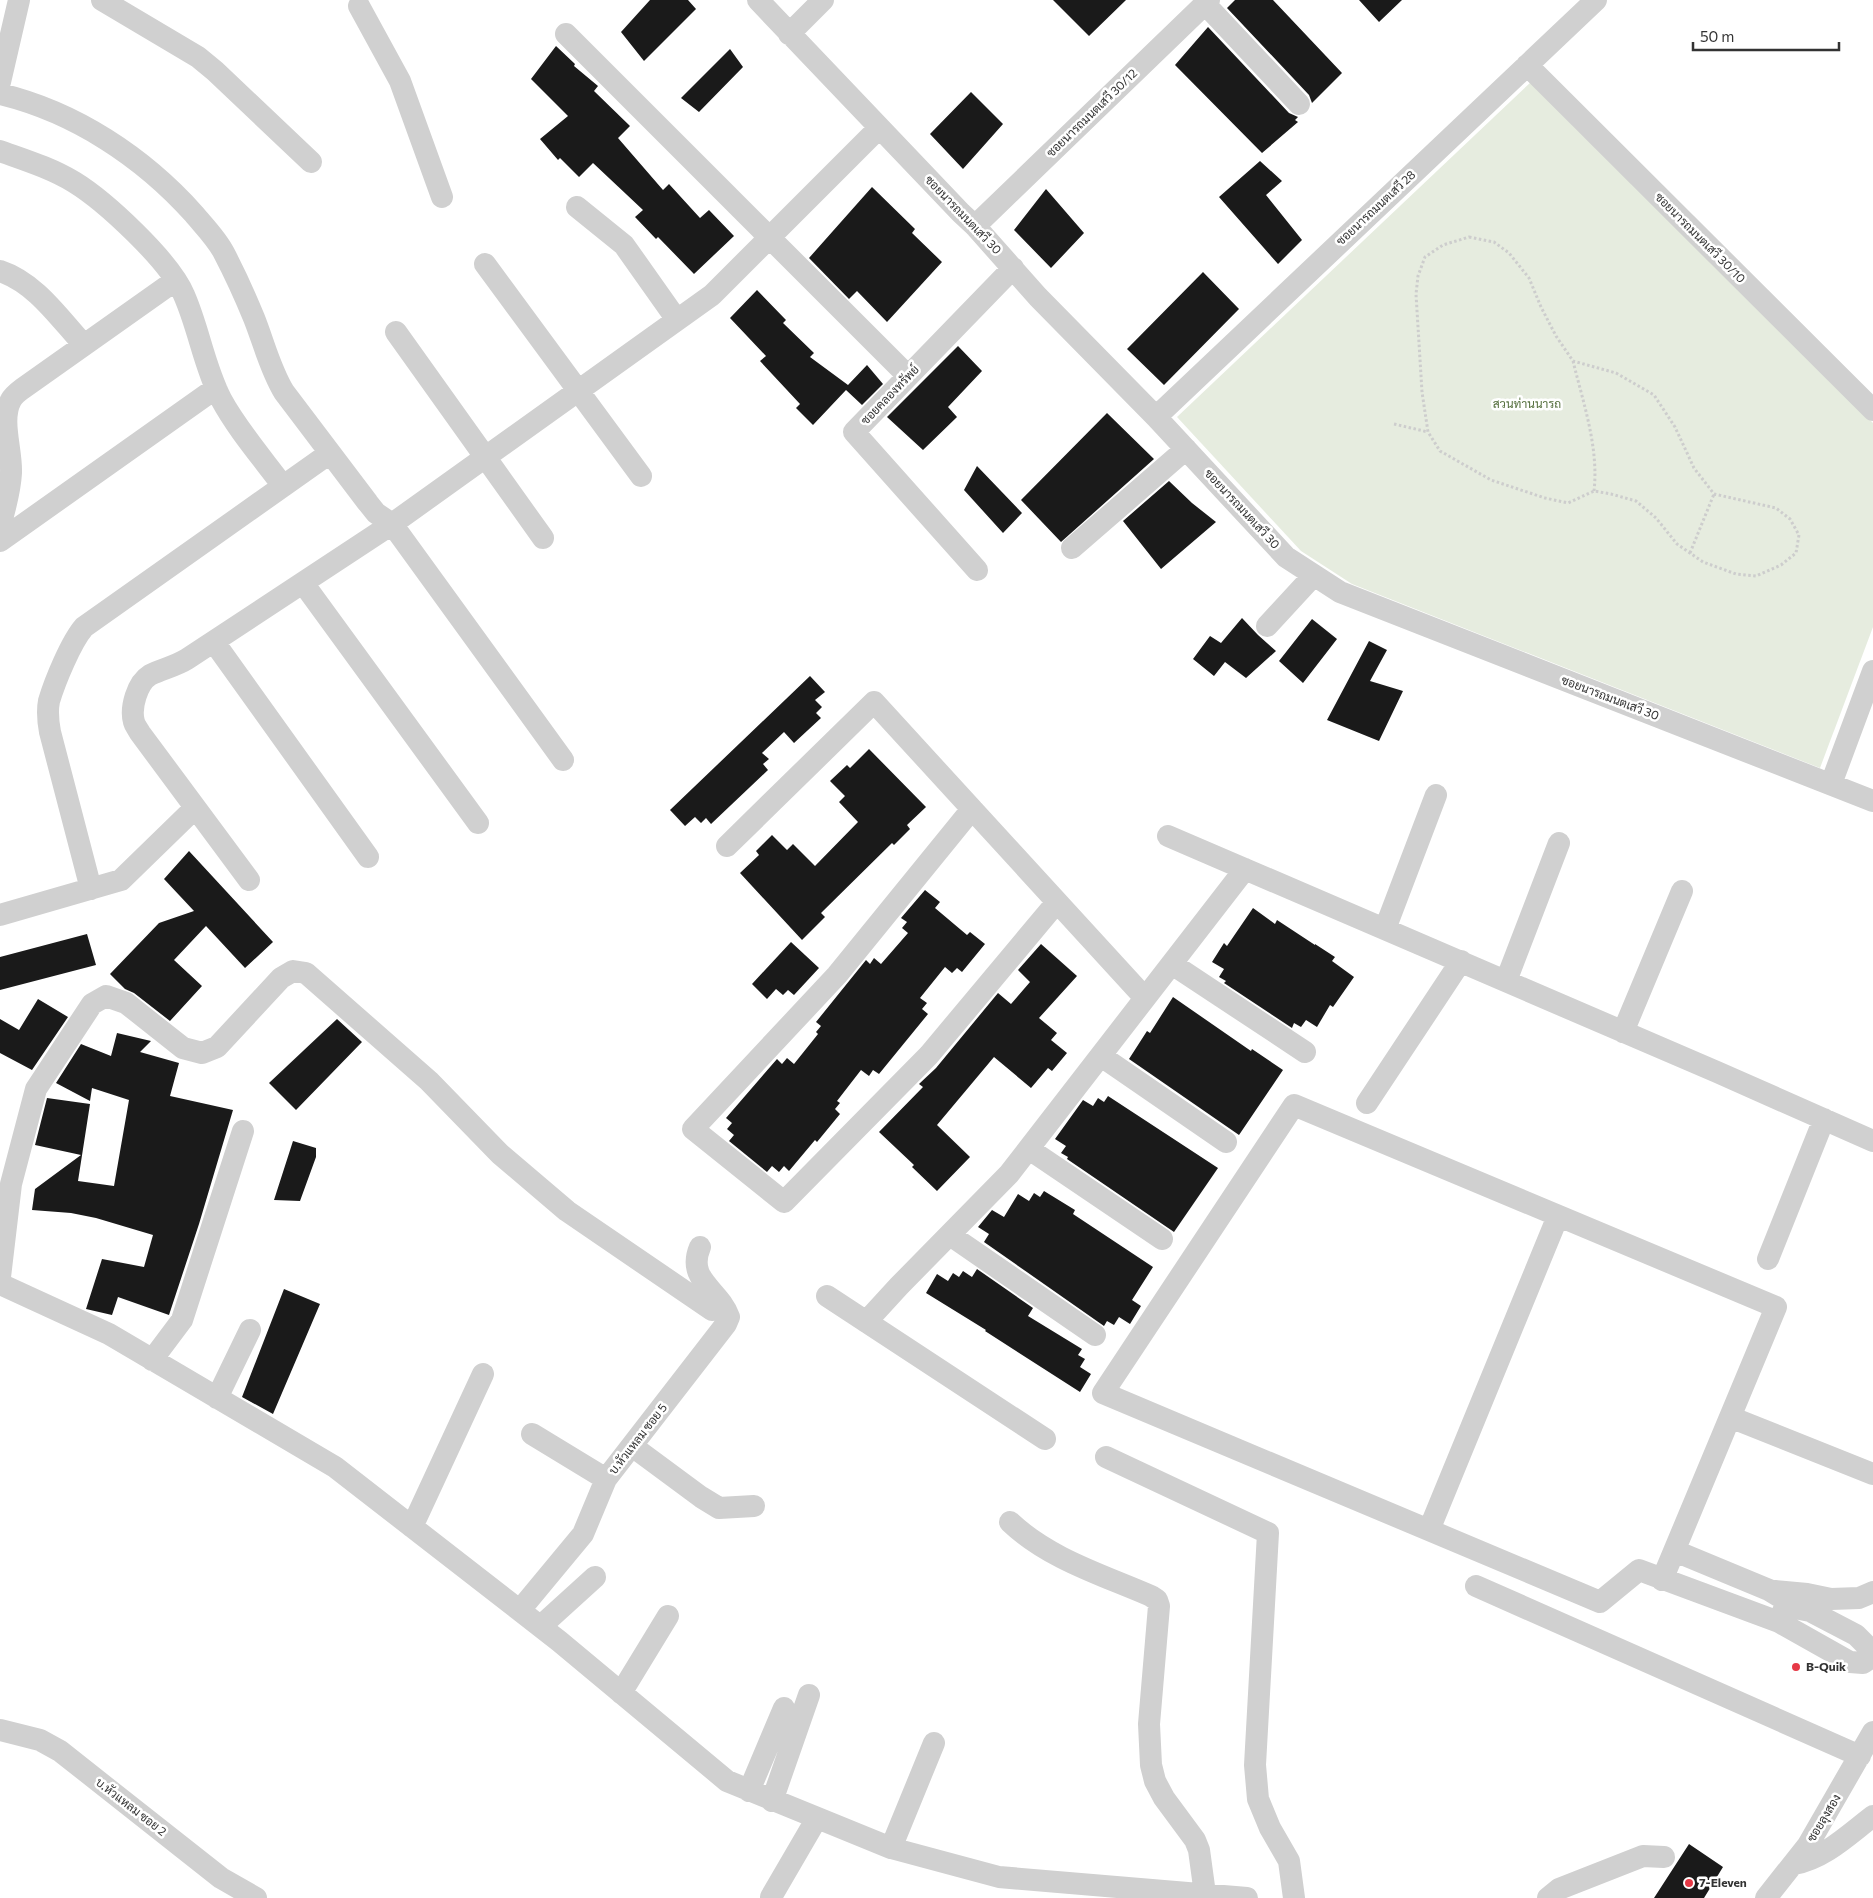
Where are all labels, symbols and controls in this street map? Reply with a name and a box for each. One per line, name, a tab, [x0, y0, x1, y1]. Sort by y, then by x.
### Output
scale bar	[1693, 20, 1839, 52]
text: 50 m	[1700, 27, 1734, 45]
street label: ซอยนารถมนตเสวี 30/12	[1043, 65, 1140, 159]
street label: ซอยนารถมนตเสวี 28	[1333, 167, 1418, 247]
street label: ซอยนารถมนตเสวี 30	[923, 172, 1005, 257]
street label: ซอยนารถมนตเสวี 30/10	[1653, 189, 1749, 285]
street label: ซอยคลองทรัพย์	[857, 362, 921, 427]
park label: สวนท่านนารถ	[1493, 396, 1561, 410]
street label: ซอยนารถมนตเสวี 30	[1202, 466, 1283, 551]
street label: ซอยนารถมนตเสวี 30	[1559, 672, 1661, 722]
street label: บ.หัวแหลม ซอย 5	[605, 1400, 669, 1477]
place label: B-Quik	[1806, 1659, 1846, 1673]
marker: B-Quik	[1790, 1661, 1802, 1673]
street label: บ.หัวแหลม ซอย 2	[93, 1774, 170, 1838]
street label: ซอยลุงสอง	[1803, 1791, 1845, 1845]
place label: 7-Eleven	[1699, 1875, 1747, 1889]
marker: 7-Eleven	[1683, 1877, 1695, 1889]

